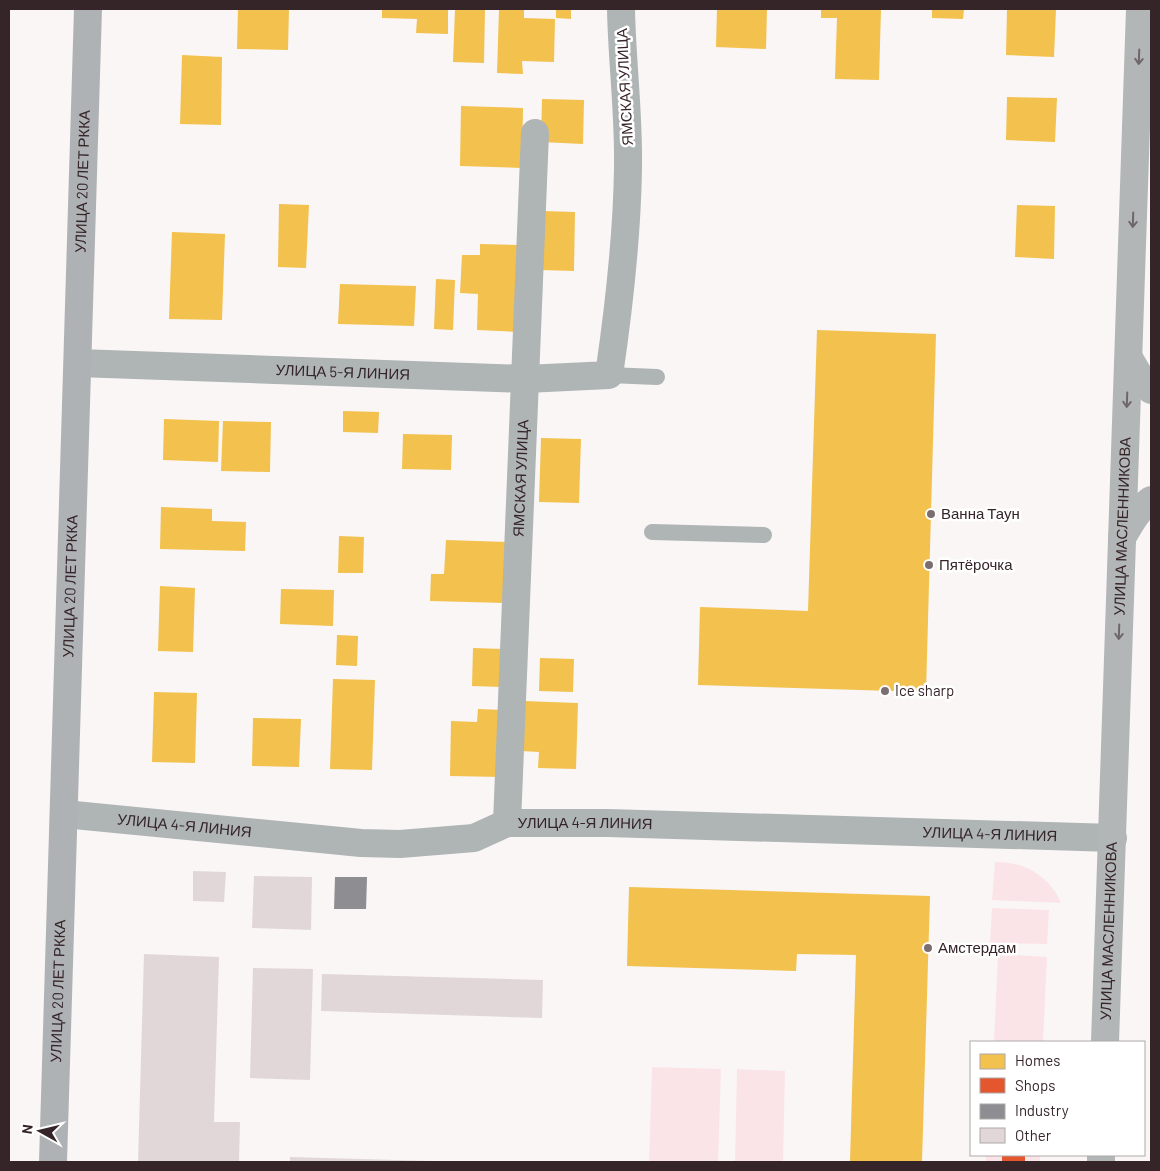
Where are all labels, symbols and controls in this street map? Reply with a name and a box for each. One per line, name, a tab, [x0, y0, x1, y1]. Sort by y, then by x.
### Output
street label: ЯМСКАЯ УЛИЦА	[612, 28, 636, 146]
one-way arrow	[1134, 49, 1143, 65]
street label: УЛИЦА 20 ЛЕТ РККА	[71, 110, 93, 253]
one-way arrow	[1128, 212, 1138, 228]
street label: УЛИЦА 5-Я ЛИНИЯ	[275, 360, 410, 383]
one-way arrow	[1122, 392, 1132, 408]
street label: ЯМСКАЯ УЛИЦА	[509, 419, 531, 537]
street label: УЛИЦА МАСЛЕННИКОВА	[1109, 437, 1133, 616]
place label: Ванна Таун	[941, 504, 1020, 522]
marker: Ванна Таун	[925, 508, 937, 520]
street label: УЛИЦА 20 ЛЕТ РККА	[58, 515, 81, 658]
place label: Пятёрочка	[939, 555, 1013, 573]
marker: Пятёрочка	[923, 559, 935, 571]
one-way arrow	[1114, 624, 1124, 640]
place label: Ice sharp	[895, 681, 954, 699]
marker: Ice sharp	[879, 685, 891, 697]
street label: УЛИЦА 4-Я ЛИНИЯ	[117, 809, 253, 840]
street label: УЛИЦА 4-Я ЛИНИЯ	[518, 813, 653, 832]
street label: УЛИЦА 4-Я ЛИНИЯ	[922, 822, 1058, 844]
street label: УЛИЦА МАСЛЕННИКОВА	[1096, 842, 1120, 1021]
street label: УЛИЦА 20 ЛЕТ РККА	[46, 919, 68, 1063]
place label: Амстердам	[938, 938, 1016, 956]
marker: Амстердам	[922, 942, 934, 954]
legend	[970, 1041, 1145, 1156]
text: Homes	[1015, 1051, 1060, 1069]
text: Shops	[1015, 1076, 1055, 1094]
text: Industry	[1015, 1101, 1069, 1119]
north arrow	[15, 1106, 65, 1156]
text: N	[18, 1123, 36, 1135]
text: Other	[1015, 1126, 1052, 1144]

